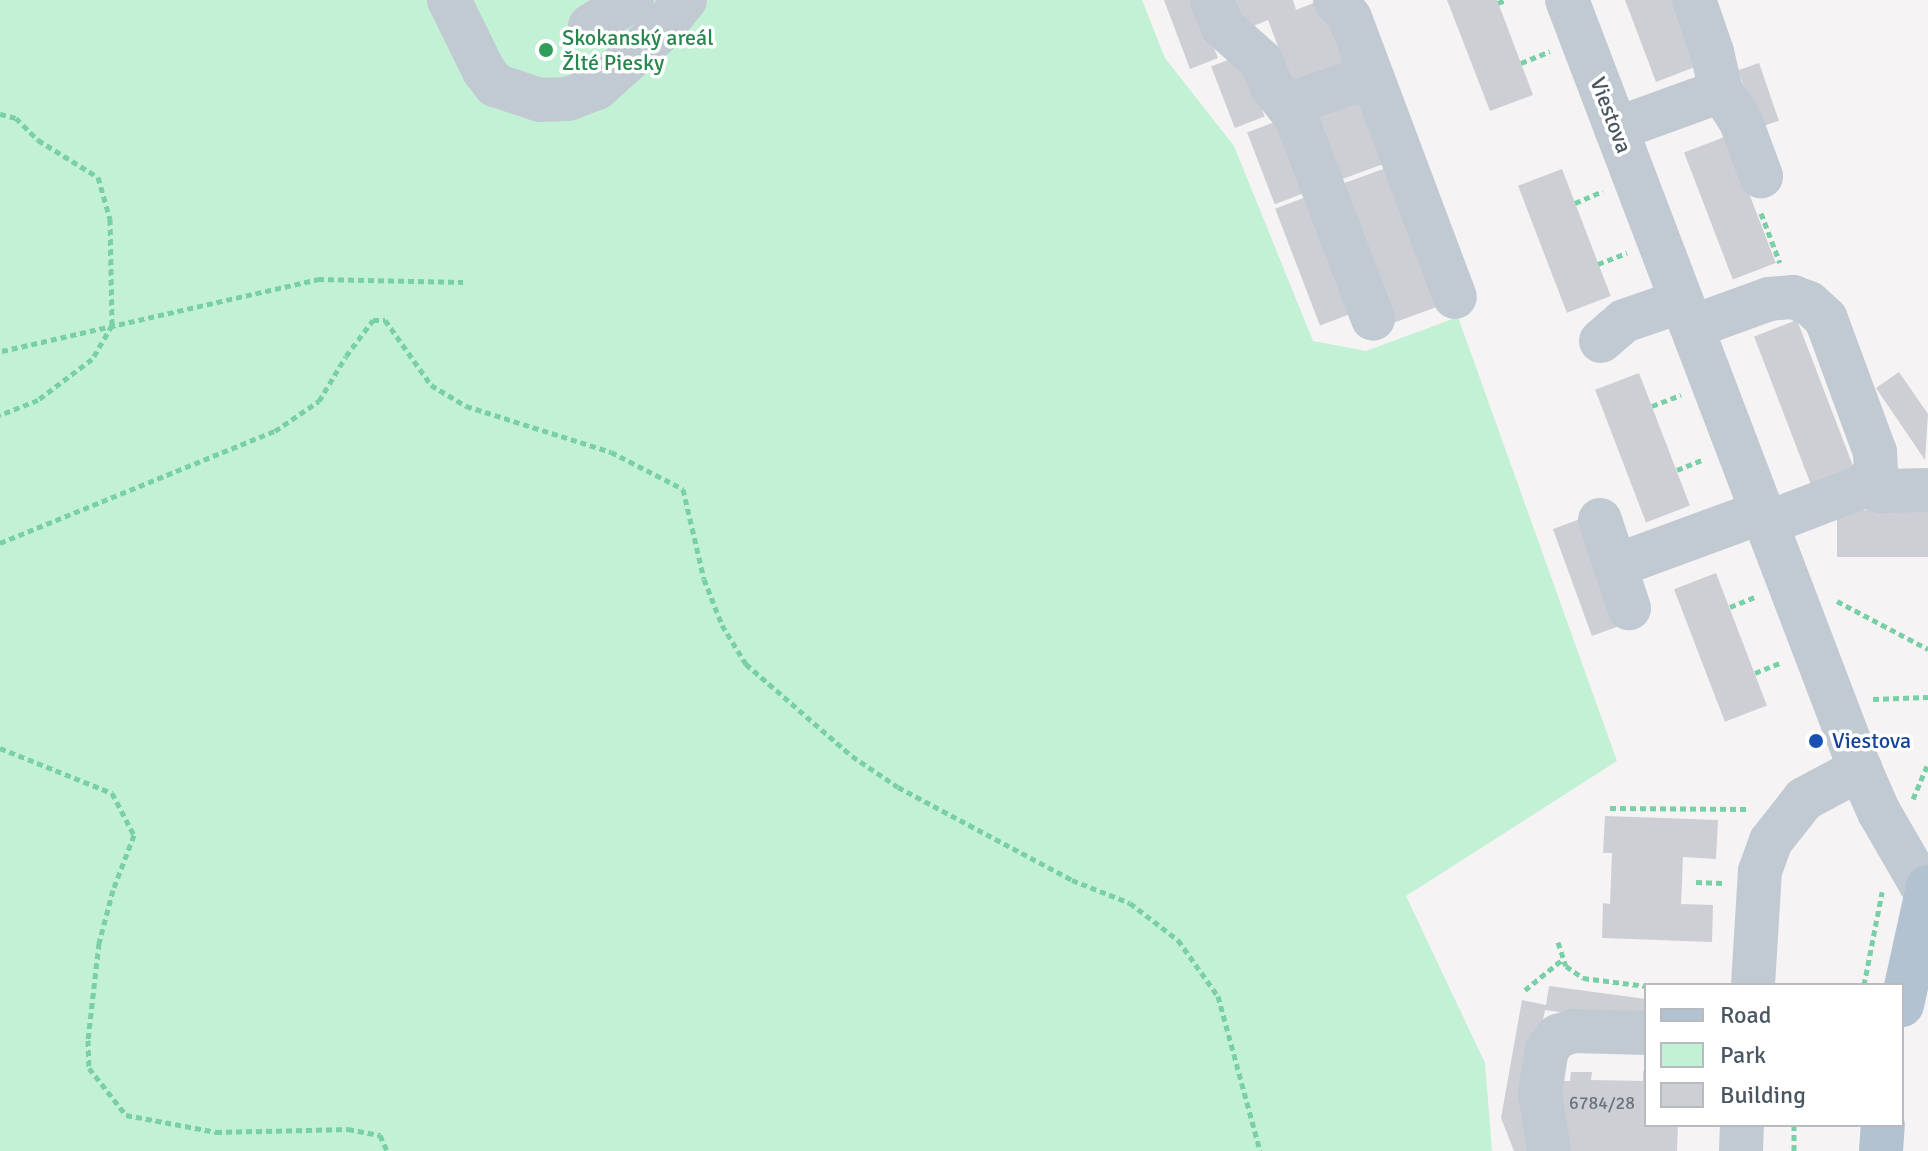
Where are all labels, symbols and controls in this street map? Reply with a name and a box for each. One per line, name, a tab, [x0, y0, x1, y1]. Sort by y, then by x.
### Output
place label: Skokanský areál Žlté Piesky	[562, 24, 714, 76]
marker: Skokanský areál Žlté Piesky	[537, 41, 555, 59]
street label: Viestova	[1585, 73, 1637, 157]
place label: Viestova	[1832, 728, 1911, 754]
marker: Viestova	[1807, 732, 1825, 750]
legend	[1644, 983, 1904, 1127]
text: Road	[1720, 1000, 1771, 1030]
text: Park	[1720, 1040, 1766, 1070]
text: Building	[1720, 1080, 1806, 1110]
house number: 6784/28	[1569, 1092, 1635, 1114]

